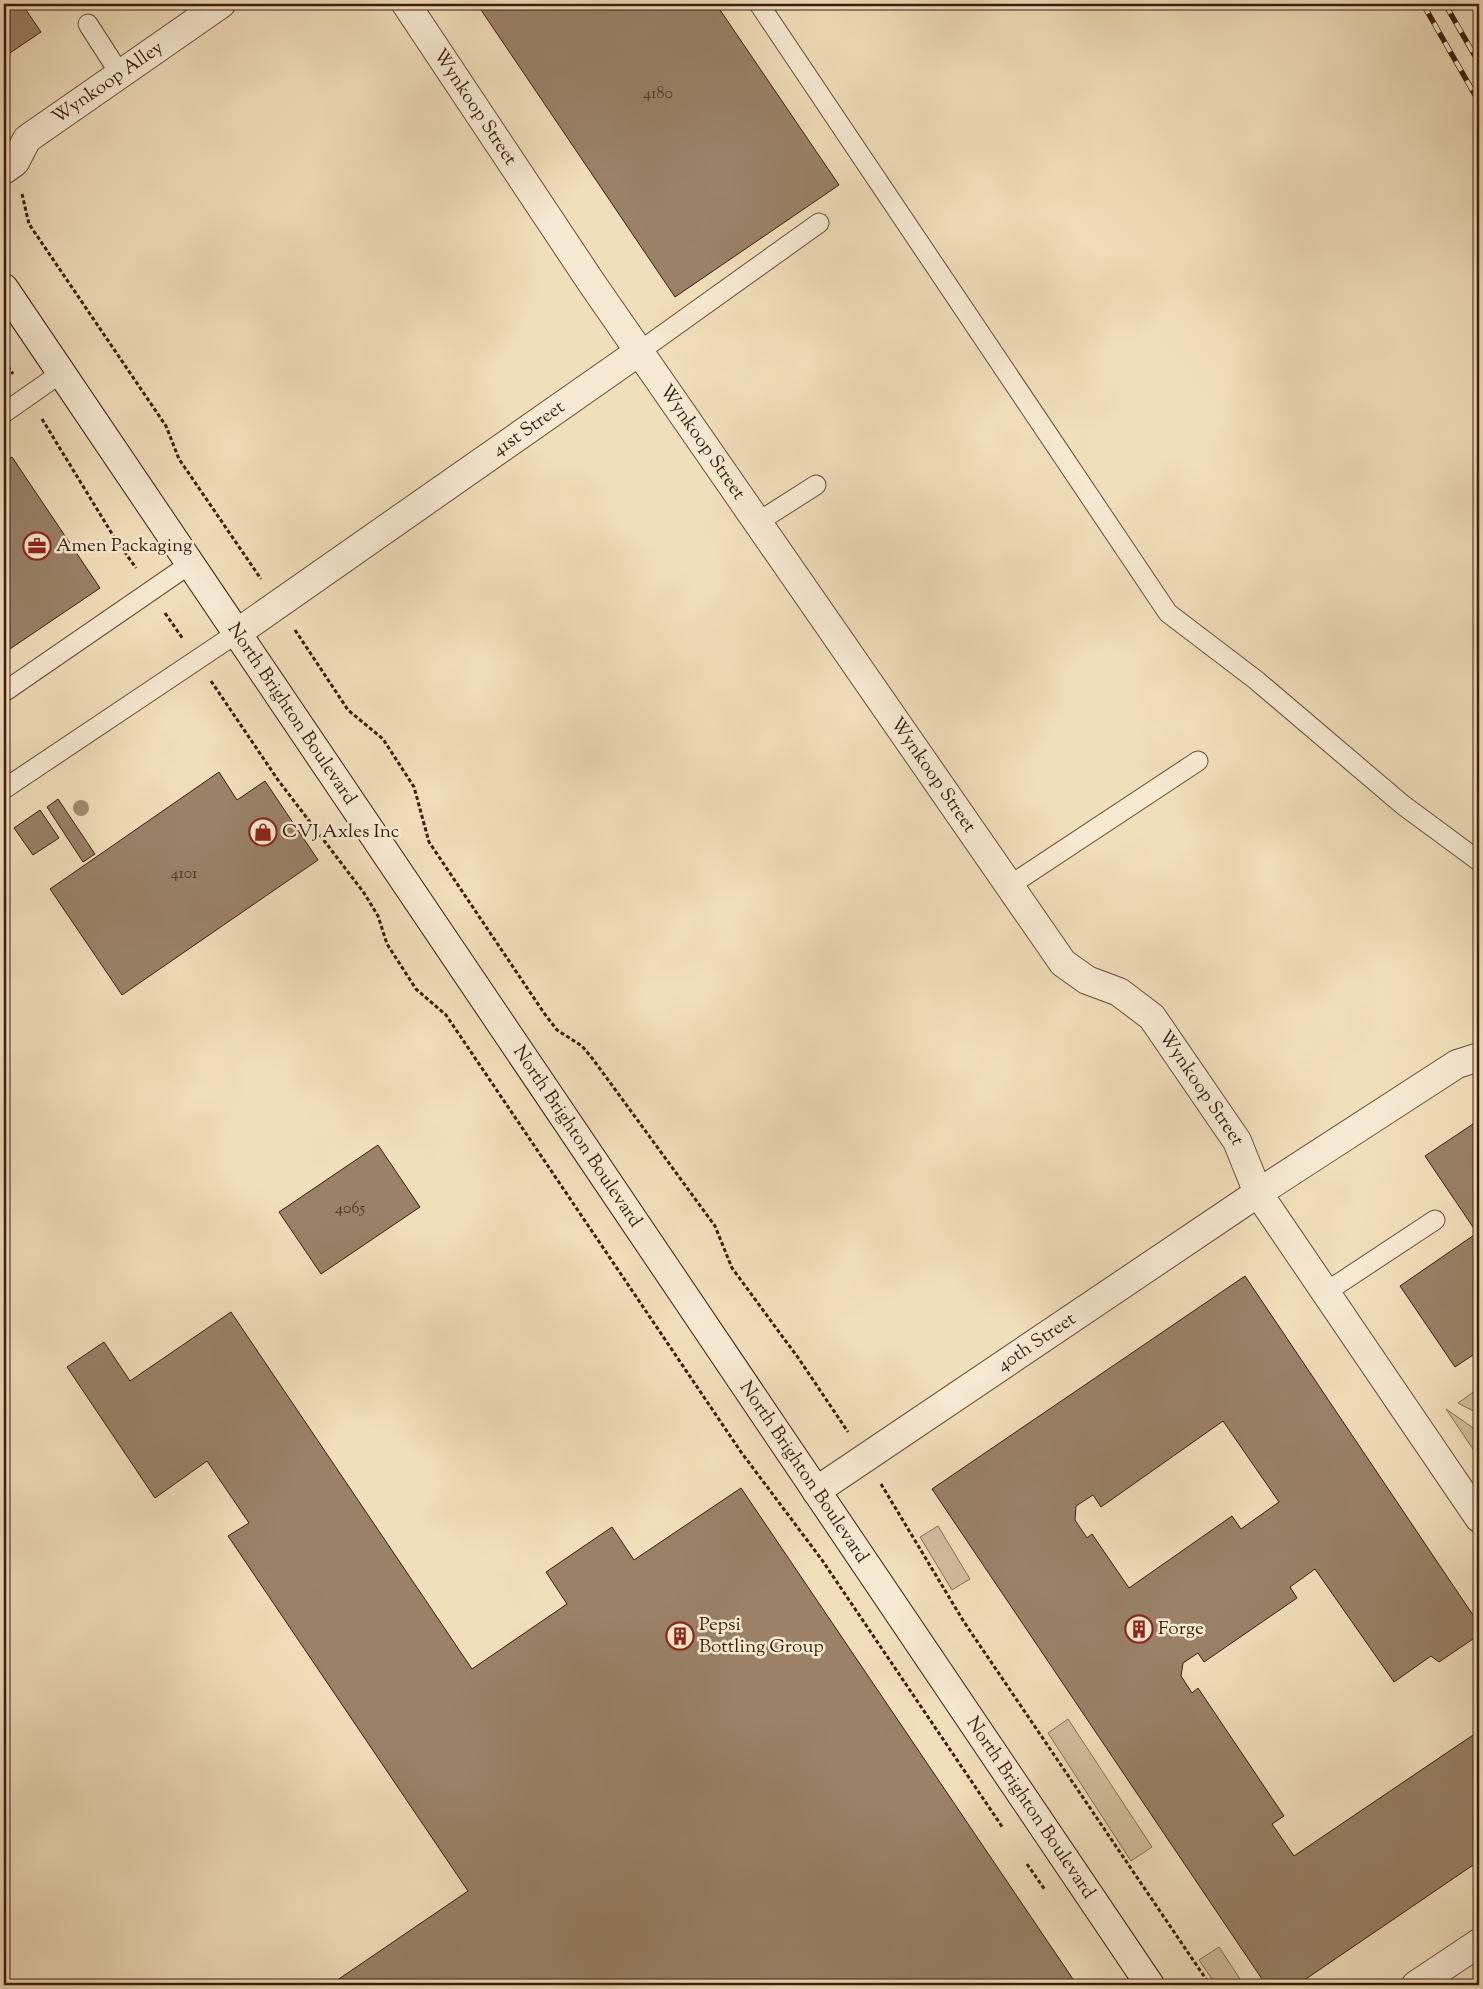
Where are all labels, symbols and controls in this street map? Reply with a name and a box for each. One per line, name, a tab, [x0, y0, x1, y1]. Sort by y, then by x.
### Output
street label: Wynkoop Alley	[47, 34, 169, 131]
street label: Wynkoop Street	[426, 44, 524, 171]
house number: 4180	[643, 83, 673, 106]
street label: Wynkoop Street	[653, 379, 752, 506]
street label: 41st Street	[487, 394, 571, 464]
office icon: Amen Packaging	[22, 531, 52, 561]
place label: Amen Packaging	[56, 533, 192, 560]
street label: North Brighton Boulevard	[220, 618, 363, 811]
street label: Wynkoop Street	[883, 712, 983, 839]
shop icon: CVJ Axles Inc	[248, 817, 278, 847]
place label: CVJ Axles Inc	[282, 819, 400, 846]
house number: 4101	[170, 863, 198, 886]
street label: Wynkoop Street	[1152, 1025, 1251, 1150]
street label: North Brighton Boulevard	[506, 1040, 648, 1233]
house number: 4065	[335, 1198, 365, 1221]
street label: 40th Street	[992, 1306, 1082, 1379]
street label: North Brighton Boulevard	[733, 1376, 875, 1569]
place label: Pepsi Bottling Group	[699, 1612, 824, 1661]
building icon: Forge	[1124, 1614, 1154, 1644]
place label: Forge	[1158, 1616, 1204, 1643]
building icon: Pepsi Bottling Group	[665, 1621, 695, 1651]
street label: North Brighton Boulevard	[959, 1711, 1102, 1905]

